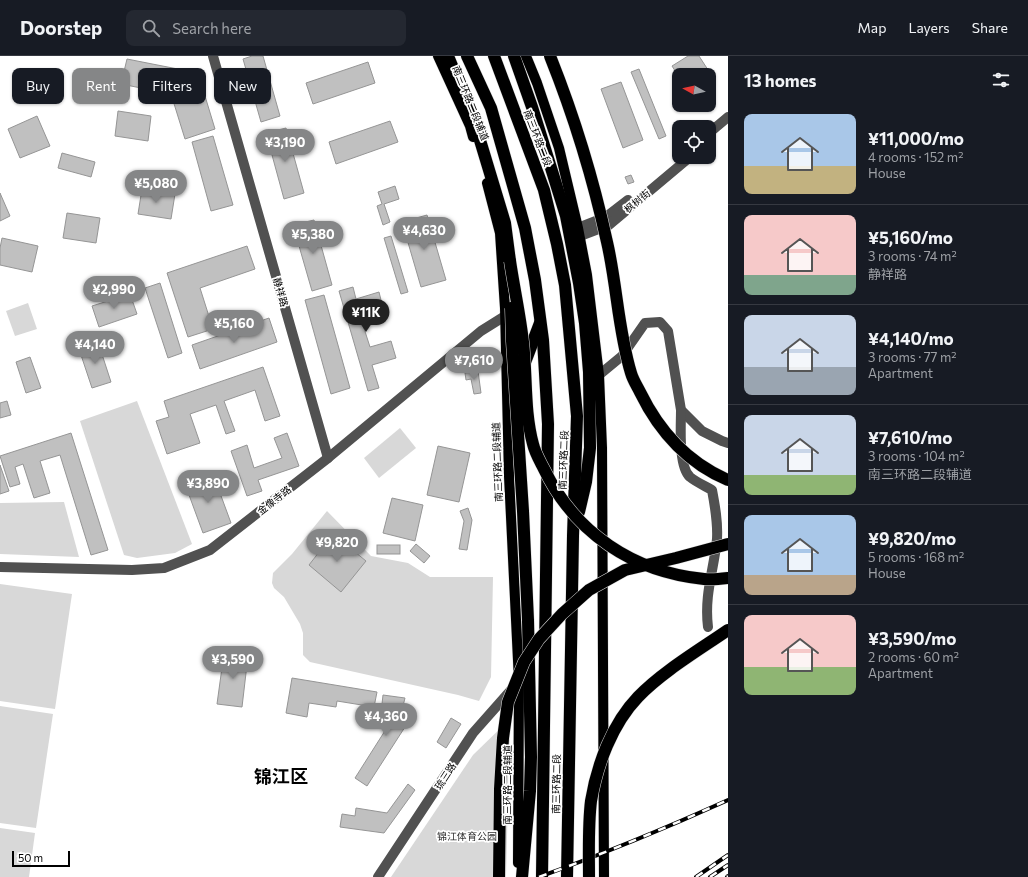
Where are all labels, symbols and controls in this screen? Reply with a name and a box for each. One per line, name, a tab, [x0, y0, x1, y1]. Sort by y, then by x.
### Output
search box	[126, 10, 406, 46]
text: Doorstep	[20, 16, 102, 39]
icon: search	[140, 17, 162, 39]
text: Search here	[172, 19, 252, 37]
text: Map	[858, 19, 886, 36]
text: Layers	[908, 19, 950, 36]
text: Share	[972, 19, 1008, 36]
street label: 南三环路二段辅道	[450, 64, 492, 142]
chip: Buy	[12, 68, 64, 104]
chip: Rent	[72, 68, 130, 104]
chip: Filters	[138, 68, 206, 104]
chip: New	[214, 68, 271, 104]
north arrow	[672, 68, 716, 112]
map controls	[672, 68, 716, 164]
icon: filters	[990, 69, 1012, 91]
text: 13 homes	[744, 70, 817, 91]
street label: 南三环路二段	[522, 108, 554, 168]
button: locate	[672, 120, 716, 164]
text: ¥11,000/mo	[868, 128, 964, 149]
pin: ¥3,190	[252, 129, 318, 163]
icon: home	[776, 130, 824, 178]
text: ¥3,190	[265, 134, 305, 150]
text: 4 rooms · 152 m²	[868, 149, 963, 165]
text: House	[868, 165, 906, 181]
pin: ¥5,080	[123, 170, 189, 204]
text: ¥5,080	[134, 175, 178, 191]
street label: 枫树街	[622, 187, 652, 215]
pin: ¥4,630	[391, 217, 457, 251]
pin: ¥5,380	[280, 221, 346, 255]
text: ¥4,630	[402, 222, 446, 238]
text: ¥5,380	[291, 226, 335, 242]
text: ¥5,160/mo	[868, 227, 953, 248]
icon: home	[776, 231, 824, 279]
text: 3 rooms · 74 m²	[868, 248, 957, 264]
text: 静祥路	[868, 266, 907, 282]
pin: ¥2,990	[81, 276, 147, 310]
street label: 静祥路	[271, 276, 291, 308]
text: ¥2,990	[92, 281, 136, 297]
pin: ¥11K	[342, 299, 390, 333]
text: ¥11K	[351, 304, 381, 320]
pin: ¥5,160	[201, 310, 267, 344]
text: ¥5,160	[214, 315, 254, 331]
text: ¥4,140/mo	[868, 328, 954, 349]
pin: ¥4,140	[62, 331, 128, 365]
icon: home	[776, 331, 824, 379]
text: ¥4,140	[74, 336, 116, 352]
pin: ¥7,610	[441, 347, 507, 381]
text: 3 rooms · 77 m²	[868, 349, 957, 365]
text: ¥7,610	[454, 352, 494, 368]
text: Apartment	[868, 365, 933, 381]
street label: 南三环路二段辅道	[490, 422, 504, 502]
text: ¥7,610/mo	[868, 427, 952, 448]
street label: 南三环路二段	[556, 430, 570, 490]
icon: home	[776, 431, 824, 479]
text: 3 rooms · 104 m²	[868, 448, 965, 464]
text: 南三环路二段辅道	[868, 466, 972, 482]
pin: ¥3,890	[175, 470, 241, 504]
text: ¥3,890	[186, 475, 230, 491]
street label: 金像寺路	[255, 483, 293, 517]
text: ¥9,820/mo	[868, 528, 956, 549]
pin: ¥9,820	[304, 529, 370, 563]
icon: home	[776, 531, 824, 579]
text: ¥9,820	[315, 534, 359, 550]
text: 5 rooms · 168 m²	[868, 549, 964, 565]
text: House	[868, 565, 906, 581]
text: ¥3,590/mo	[868, 628, 956, 649]
icon: home	[776, 631, 824, 679]
pin: ¥3,590	[200, 646, 266, 680]
text: 2 rooms · 60 m²	[868, 649, 959, 665]
text: ¥3,590	[211, 651, 255, 667]
text: Apartment	[868, 665, 933, 681]
pin: ¥4,360	[353, 703, 419, 737]
text: ¥4,360	[364, 708, 408, 724]
street label: 南三环路二段辅道	[501, 745, 513, 825]
street label: 南三环路二段	[549, 754, 563, 814]
street label: 琉三路	[432, 760, 458, 792]
district label: 锦江区	[254, 765, 308, 787]
park label: 锦江体育公园	[437, 830, 497, 842]
scale bar	[12, 849, 70, 868]
text: 50 m	[18, 851, 43, 864]

